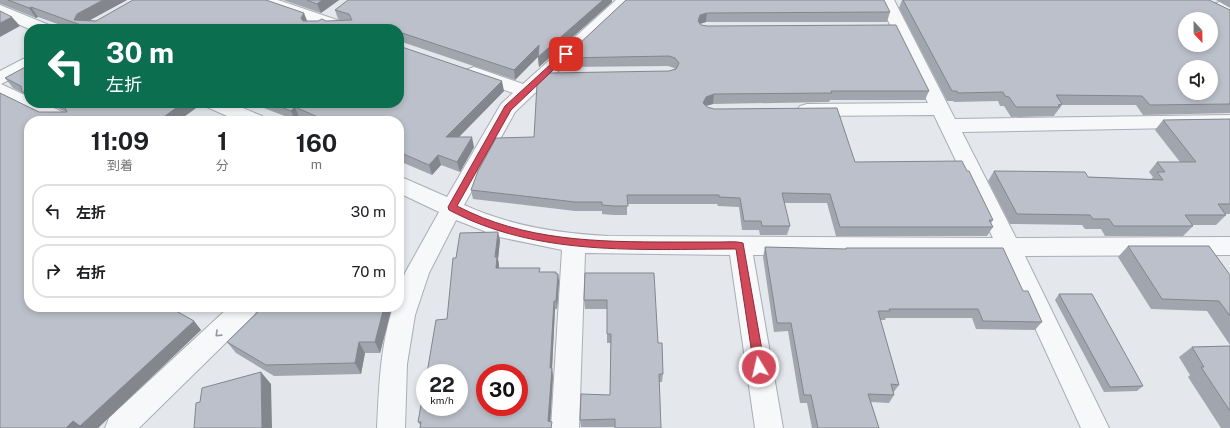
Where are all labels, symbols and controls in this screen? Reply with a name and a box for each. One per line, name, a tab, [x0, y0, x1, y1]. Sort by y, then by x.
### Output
north arrow	[1178, 12, 1218, 52]
map controls	[1178, 12, 1218, 100]
text: 30 m	[106, 36, 174, 69]
pin	[549, 37, 583, 71]
icon: left	[40, 40, 92, 92]
icon: arrive	[555, 43, 577, 65]
button: sound	[1178, 60, 1218, 100]
text: 左折	[106, 74, 142, 95]
text: 11:09	[91, 127, 149, 155]
text: 1	[217, 127, 227, 155]
text: 160	[296, 129, 337, 157]
text: m	[311, 157, 322, 172]
text: 到着	[107, 158, 133, 173]
text: 分	[216, 158, 229, 173]
icon: left	[42, 200, 64, 222]
text: 30 m	[351, 203, 386, 220]
text: 左折	[76, 204, 106, 221]
icon: right	[42, 260, 64, 282]
text: 70 m	[351, 263, 386, 280]
text: 右折	[76, 264, 106, 281]
one-way arrow	[215, 329, 223, 337]
position arrow	[738, 346, 780, 388]
speed limit sign: 30	[476, 364, 528, 416]
text: 22	[429, 373, 455, 397]
text: km/h	[430, 394, 454, 406]

